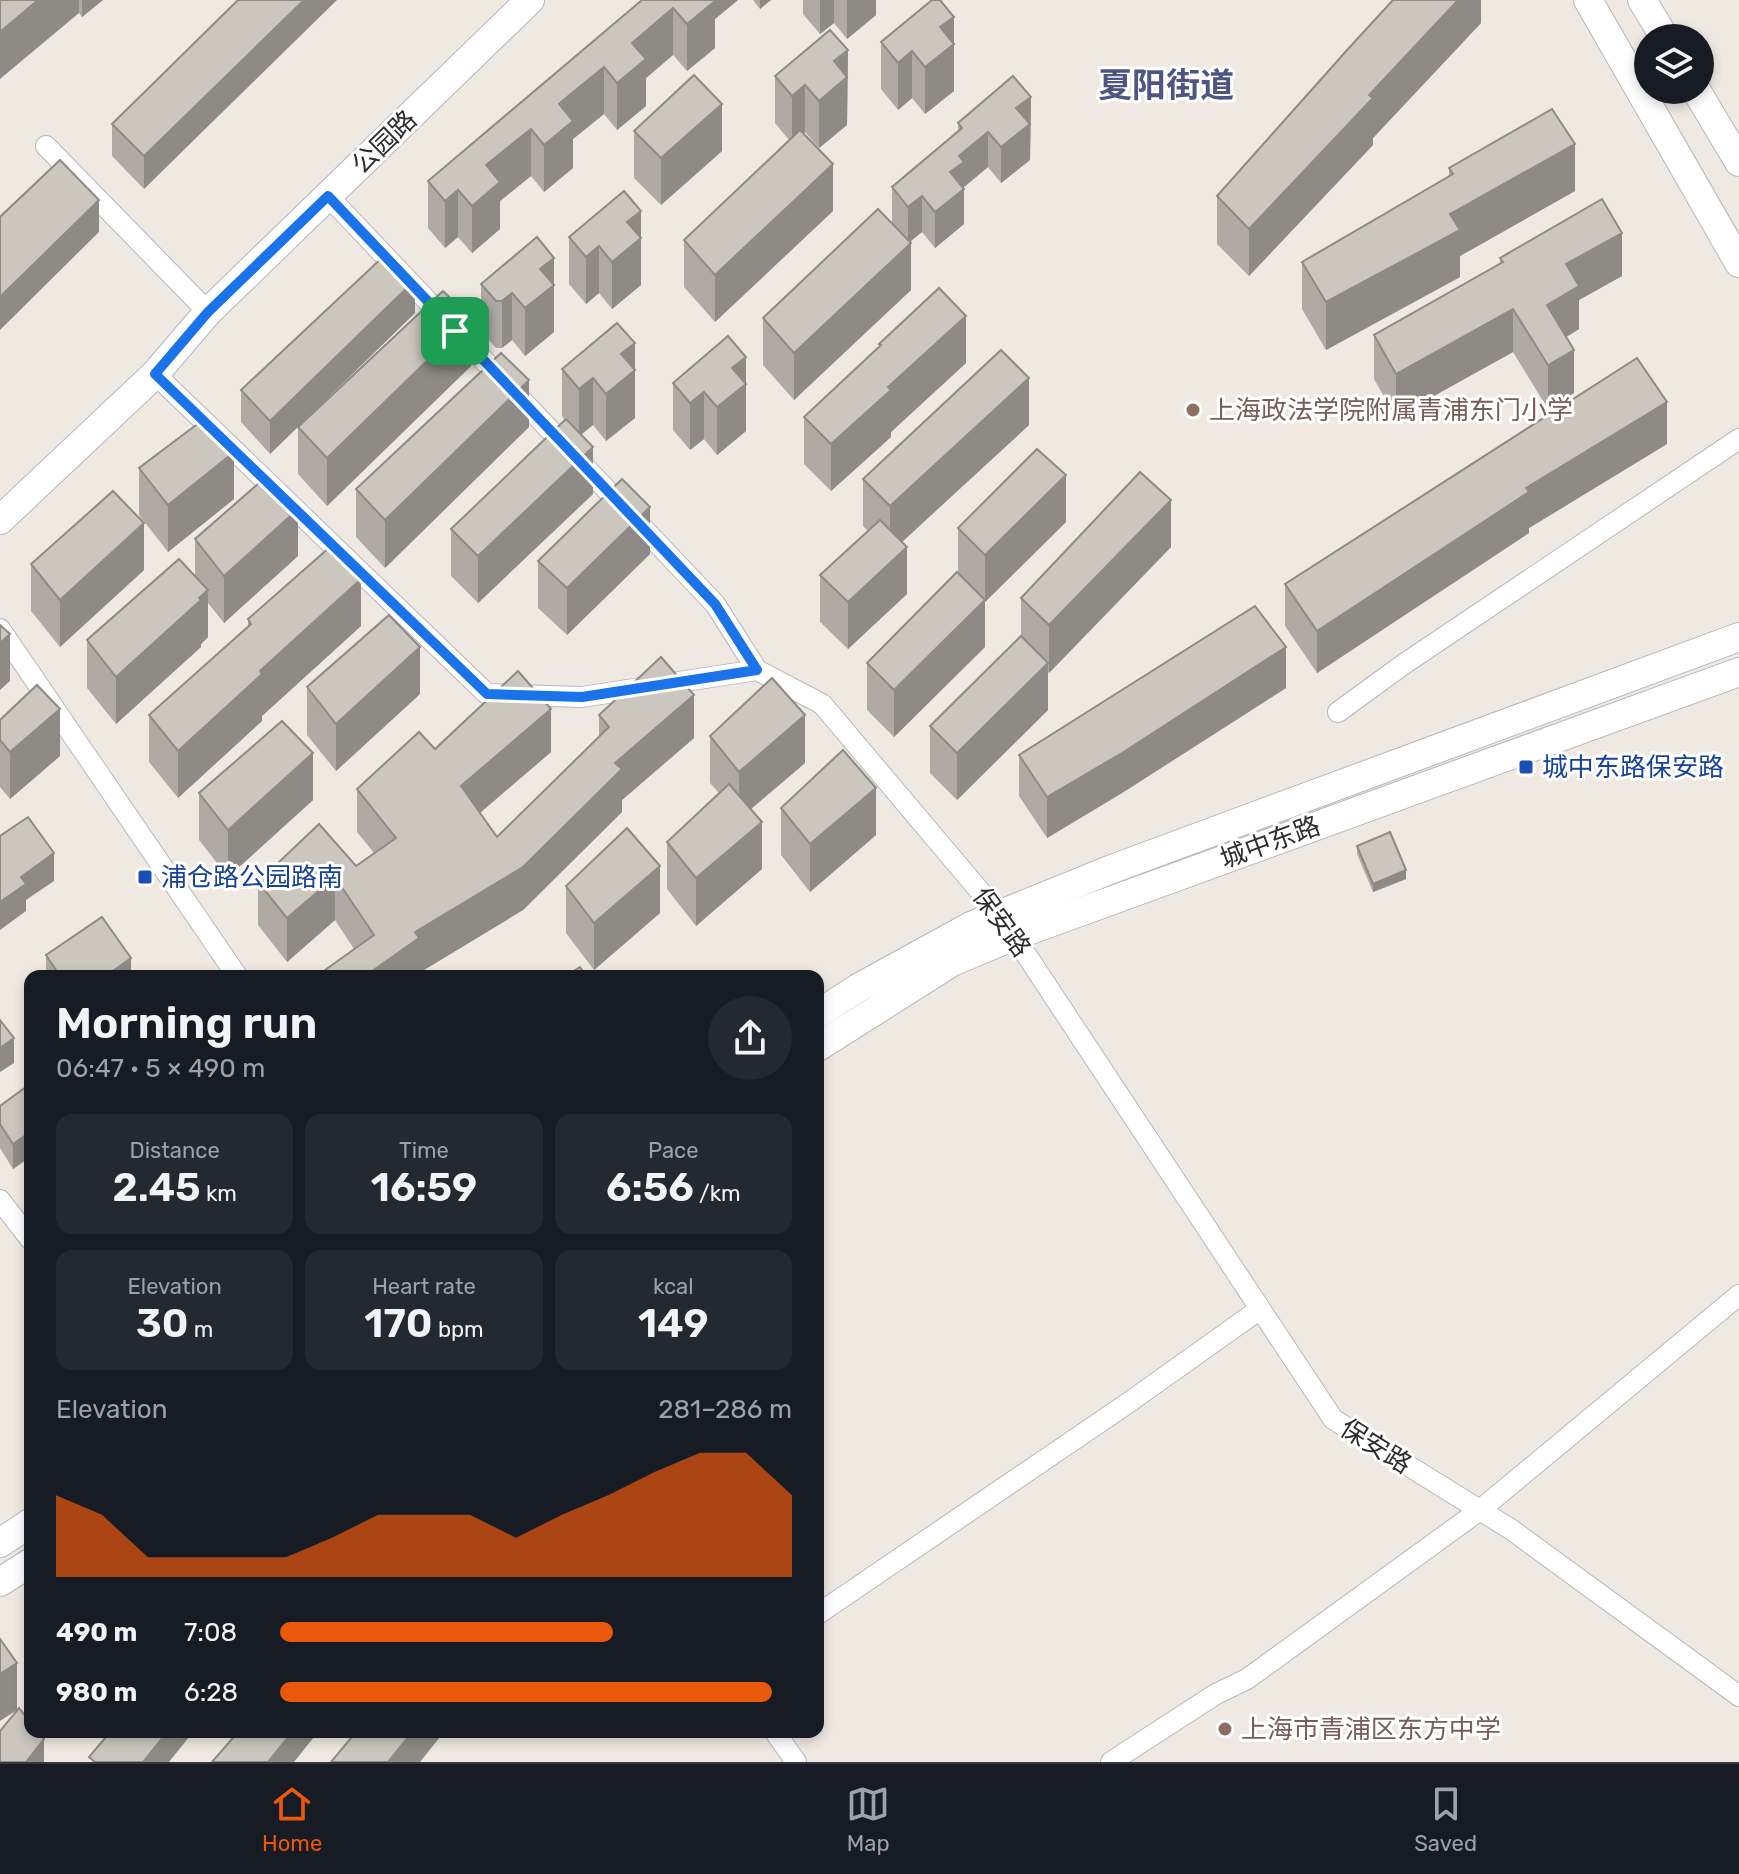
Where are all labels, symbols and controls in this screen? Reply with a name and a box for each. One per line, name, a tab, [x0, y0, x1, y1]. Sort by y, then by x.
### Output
map controls	[1634, 24, 1714, 104]
button: layers	[1634, 24, 1714, 104]
district label: 夏阳街道	[1098, 65, 1234, 106]
street label: 公园路	[346, 104, 423, 181]
pin	[421, 297, 489, 365]
icon: arrive	[433, 309, 477, 353]
place label: 上海政法学院附属青浦东门小学	[1209, 395, 1573, 426]
marker: 上海政法学院附属青浦东门小学	[1184, 401, 1202, 419]
place label: 城中东路保安路	[1542, 752, 1724, 783]
marker: 城中东路保安路	[1517, 758, 1535, 776]
street label: 城中东路	[1216, 810, 1324, 875]
place label: 浦仓路公园路南	[161, 862, 343, 893]
marker: 浦仓路公园路南	[136, 868, 154, 886]
street label: 保安路	[966, 882, 1037, 963]
button: share	[708, 996, 792, 1080]
text: Morning run	[56, 997, 317, 1049]
text: 06:47 · 5 × 490 m	[56, 1053, 265, 1084]
text: Distance	[130, 1137, 220, 1164]
text: Time	[399, 1137, 449, 1164]
text: Pace	[648, 1137, 699, 1164]
text: 2.45	[113, 1164, 201, 1211]
text: 16:59	[371, 1164, 477, 1211]
text: 6:56	[606, 1164, 694, 1211]
text: km	[201, 1180, 237, 1207]
text: /km	[694, 1180, 741, 1207]
text: Elevation	[128, 1273, 222, 1300]
text: Heart rate	[372, 1273, 476, 1300]
text: kcal	[653, 1273, 694, 1300]
text: 30	[136, 1300, 188, 1347]
text: 170	[364, 1300, 433, 1347]
text: 149	[638, 1300, 709, 1347]
text: m	[188, 1316, 213, 1343]
text: bpm	[433, 1316, 484, 1343]
text: Elevation	[56, 1394, 167, 1425]
text: 281–286 m	[658, 1394, 792, 1425]
street label: 保安路	[1334, 1413, 1417, 1480]
text: 490 m	[56, 1617, 137, 1648]
text: 7:08	[184, 1617, 237, 1648]
text: 980 m	[56, 1677, 137, 1708]
text: 6:28	[184, 1677, 238, 1708]
place label: 上海市青浦区东方中学	[1241, 1714, 1501, 1745]
marker: 上海市青浦区东方中学	[1216, 1720, 1234, 1738]
tab: Home	[262, 1782, 322, 1857]
tab: Map	[846, 1782, 890, 1857]
tab: Saved	[1414, 1782, 1477, 1857]

